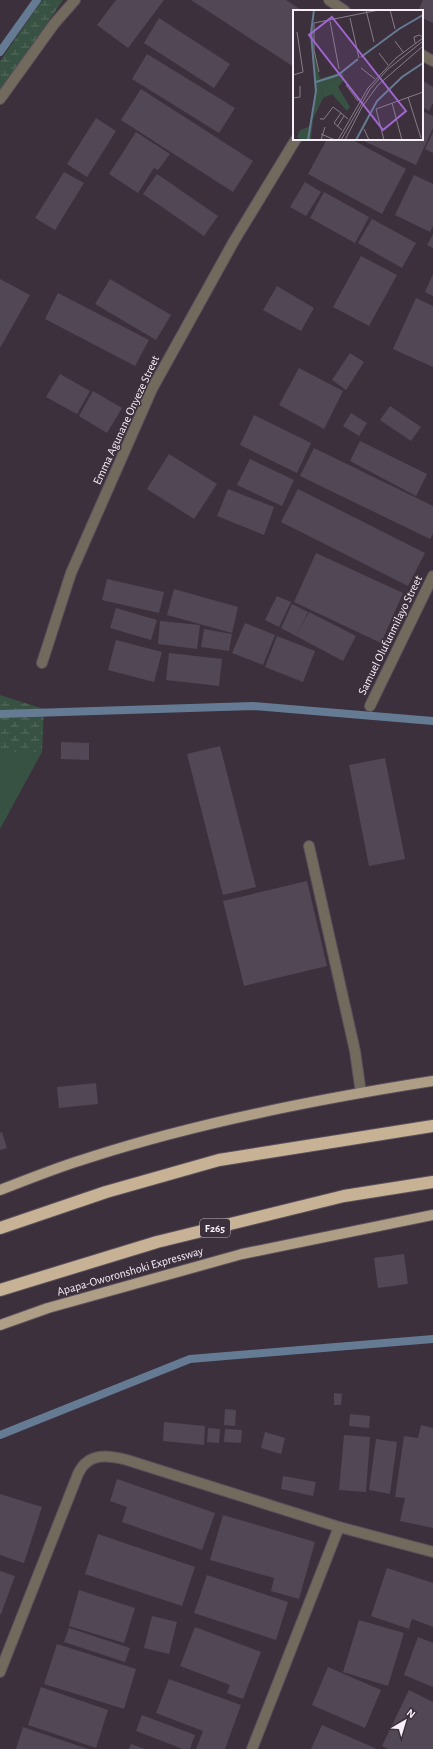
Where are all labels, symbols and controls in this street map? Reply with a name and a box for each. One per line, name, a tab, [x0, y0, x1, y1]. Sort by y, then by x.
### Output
inset map	[293, 10, 423, 140]
street label: Emma Agunane Onyeze Street	[91, 353, 162, 487]
street label: Samuel Olufunmilayo Street	[356, 573, 425, 697]
road number: F265	[200, 1219, 230, 1237]
street label: Apapa-Oworonshoki Expressway	[56, 1244, 205, 1299]
north arrow	[385, 1701, 425, 1741]
text: N	[404, 1707, 417, 1720]

